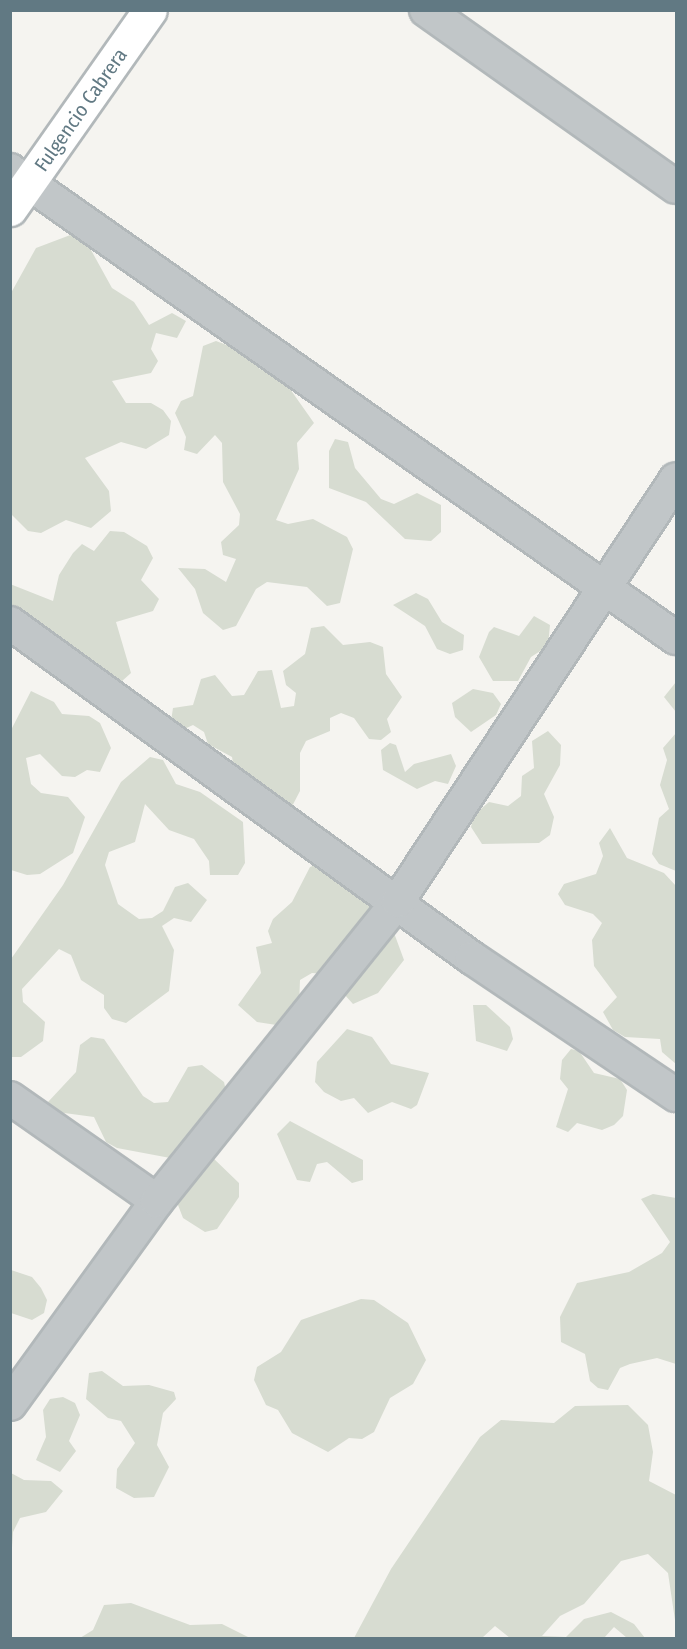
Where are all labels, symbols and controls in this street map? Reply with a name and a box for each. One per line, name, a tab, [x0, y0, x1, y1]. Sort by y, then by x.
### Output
street label: Fulgencio Cabrera	[30, 44, 132, 176]

